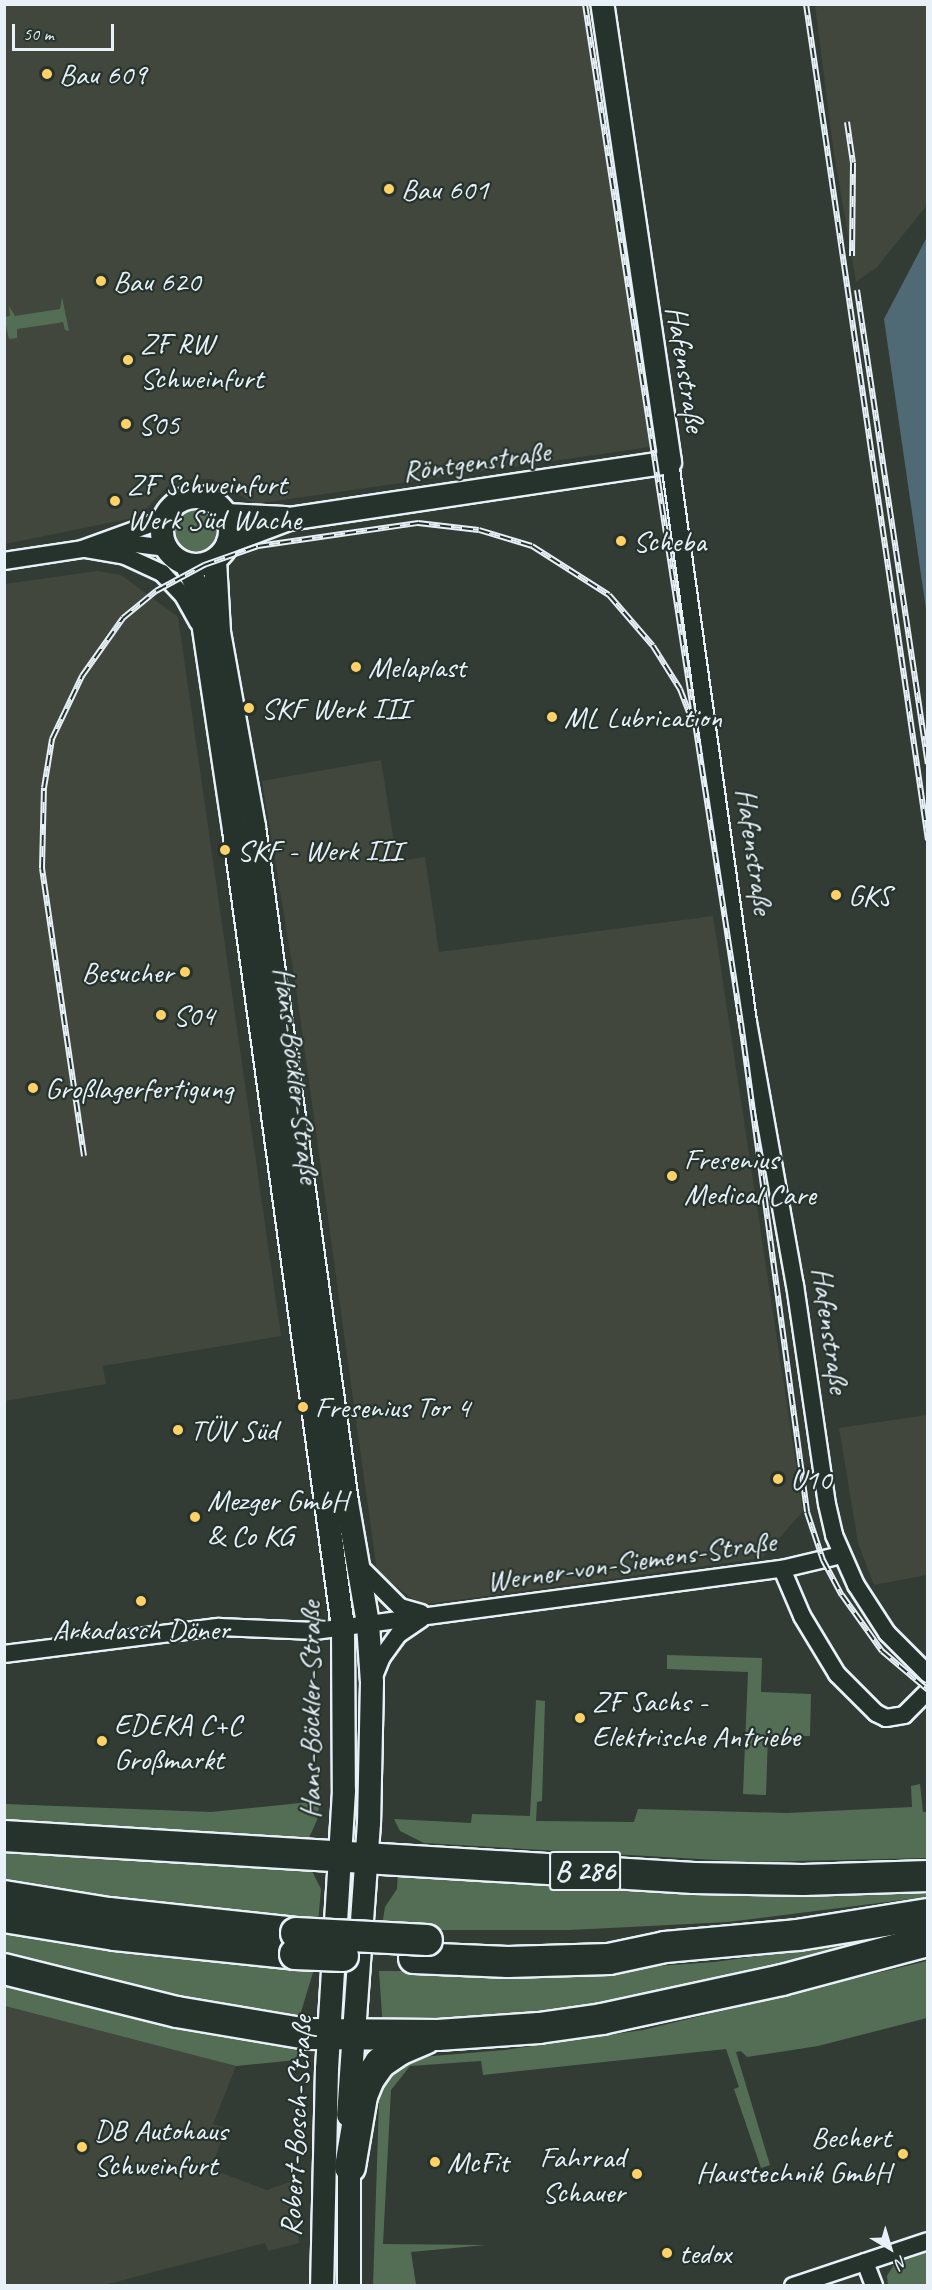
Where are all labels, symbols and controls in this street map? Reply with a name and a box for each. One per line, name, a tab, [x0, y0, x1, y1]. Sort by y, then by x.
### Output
scale bar	[15, 12, 117, 50]
text: 50 m	[23, 23, 54, 45]
place label: Bau 609	[59, 56, 147, 92]
marker: Bau 609	[40, 67, 54, 81]
place label: Bau 601	[401, 171, 489, 207]
marker: Bau 601	[382, 182, 396, 196]
place label: Bau 620	[113, 263, 201, 299]
marker: Bau 620	[94, 274, 108, 288]
street label: Hafenstraße	[658, 304, 714, 434]
place label: ZF RW Schweinfurt	[140, 325, 263, 395]
marker: ZF RW Schweinfurt	[121, 353, 135, 367]
place label: S05	[138, 406, 180, 442]
marker: S05	[119, 417, 133, 431]
street label: Röntgenstraße	[400, 433, 552, 489]
place label: ZF Schweinfurt Werk Süd Wache	[127, 466, 301, 536]
marker: ZF Schweinfurt Werk Süd Wache	[108, 494, 122, 508]
place label: Scheba	[633, 523, 706, 559]
marker: Scheba	[614, 534, 628, 548]
place label: Melaplast	[368, 649, 466, 685]
marker: Melaplast	[349, 660, 363, 674]
place label: SKF Werk III	[261, 690, 409, 726]
place label: ML Lubrication	[564, 699, 721, 735]
marker: SKF Werk III	[242, 701, 256, 715]
marker: ML Lubrication	[545, 710, 559, 724]
street label: Hafenstraße	[728, 786, 782, 916]
place label: SKF - Werk III	[237, 832, 402, 868]
marker: SKF - Werk III	[218, 843, 232, 857]
place label: GKS	[848, 877, 891, 913]
marker: GKS	[829, 888, 843, 902]
place label: Besucher	[82, 954, 173, 990]
marker: Besucher	[178, 965, 192, 979]
street label: Hans-Böckler-Straße	[266, 965, 328, 1185]
place label: S04	[173, 997, 215, 1033]
marker: S04	[154, 1008, 168, 1022]
place label: Großlagerfertigung	[45, 1070, 233, 1106]
marker: Großlagerfertigung	[26, 1081, 40, 1095]
place label: Fresenius Medical Care	[684, 1141, 816, 1212]
marker: Fresenius Medical Care	[665, 1169, 679, 1183]
street label: Hafenstraße	[804, 1265, 858, 1395]
place label: Fresenius Tor 4	[315, 1389, 470, 1425]
marker: Fresenius Tor 4	[296, 1400, 310, 1414]
place label: TÜV Süd	[190, 1412, 278, 1448]
marker: TÜV Süd	[171, 1423, 185, 1437]
place label: U10	[790, 1461, 831, 1497]
marker: U10	[771, 1472, 785, 1486]
place label: Mezger GmbH & Co KG	[207, 1482, 348, 1552]
marker: Mezger GmbH & Co KG	[188, 1510, 202, 1524]
street label: Werner-von-Siemens-Straße	[484, 1523, 778, 1599]
marker: Arkadasch Döner	[134, 1594, 148, 1608]
street label: Hans-Böckler-Straße	[292, 1601, 328, 1819]
place label: Arkadasch Döner	[52, 1611, 230, 1647]
place label: ZF Sachs - Elektrische Antriebe	[592, 1683, 799, 1754]
place label: EDEKA C+C Großmarkt	[114, 1706, 241, 1776]
marker: ZF Sachs - Elektrische Antriebe	[573, 1711, 587, 1725]
marker: EDEKA C+C Großmarkt	[95, 1734, 109, 1748]
road number: B 286	[549, 1846, 621, 1896]
street label: Robert-Bosch-Straße	[272, 2015, 320, 2237]
place label: DB Autohaus Schweinfurt	[94, 2112, 228, 2182]
place label: Bechert Haustechnik GmbH	[696, 2119, 891, 2190]
place label: Fahrrad Schauer	[540, 2139, 625, 2210]
marker: DB Autohaus Schweinfurt	[75, 2140, 89, 2154]
place label: McFit	[447, 2144, 509, 2180]
marker: Bechert Haustechnik GmbH	[896, 2147, 910, 2161]
marker: McFit	[428, 2155, 442, 2169]
marker: Fahrrad Schauer	[630, 2167, 644, 2181]
north arrow	[860, 2218, 920, 2278]
place label: tedox	[679, 2235, 731, 2271]
marker: tedox	[660, 2246, 674, 2260]
text: N	[891, 2251, 911, 2273]

